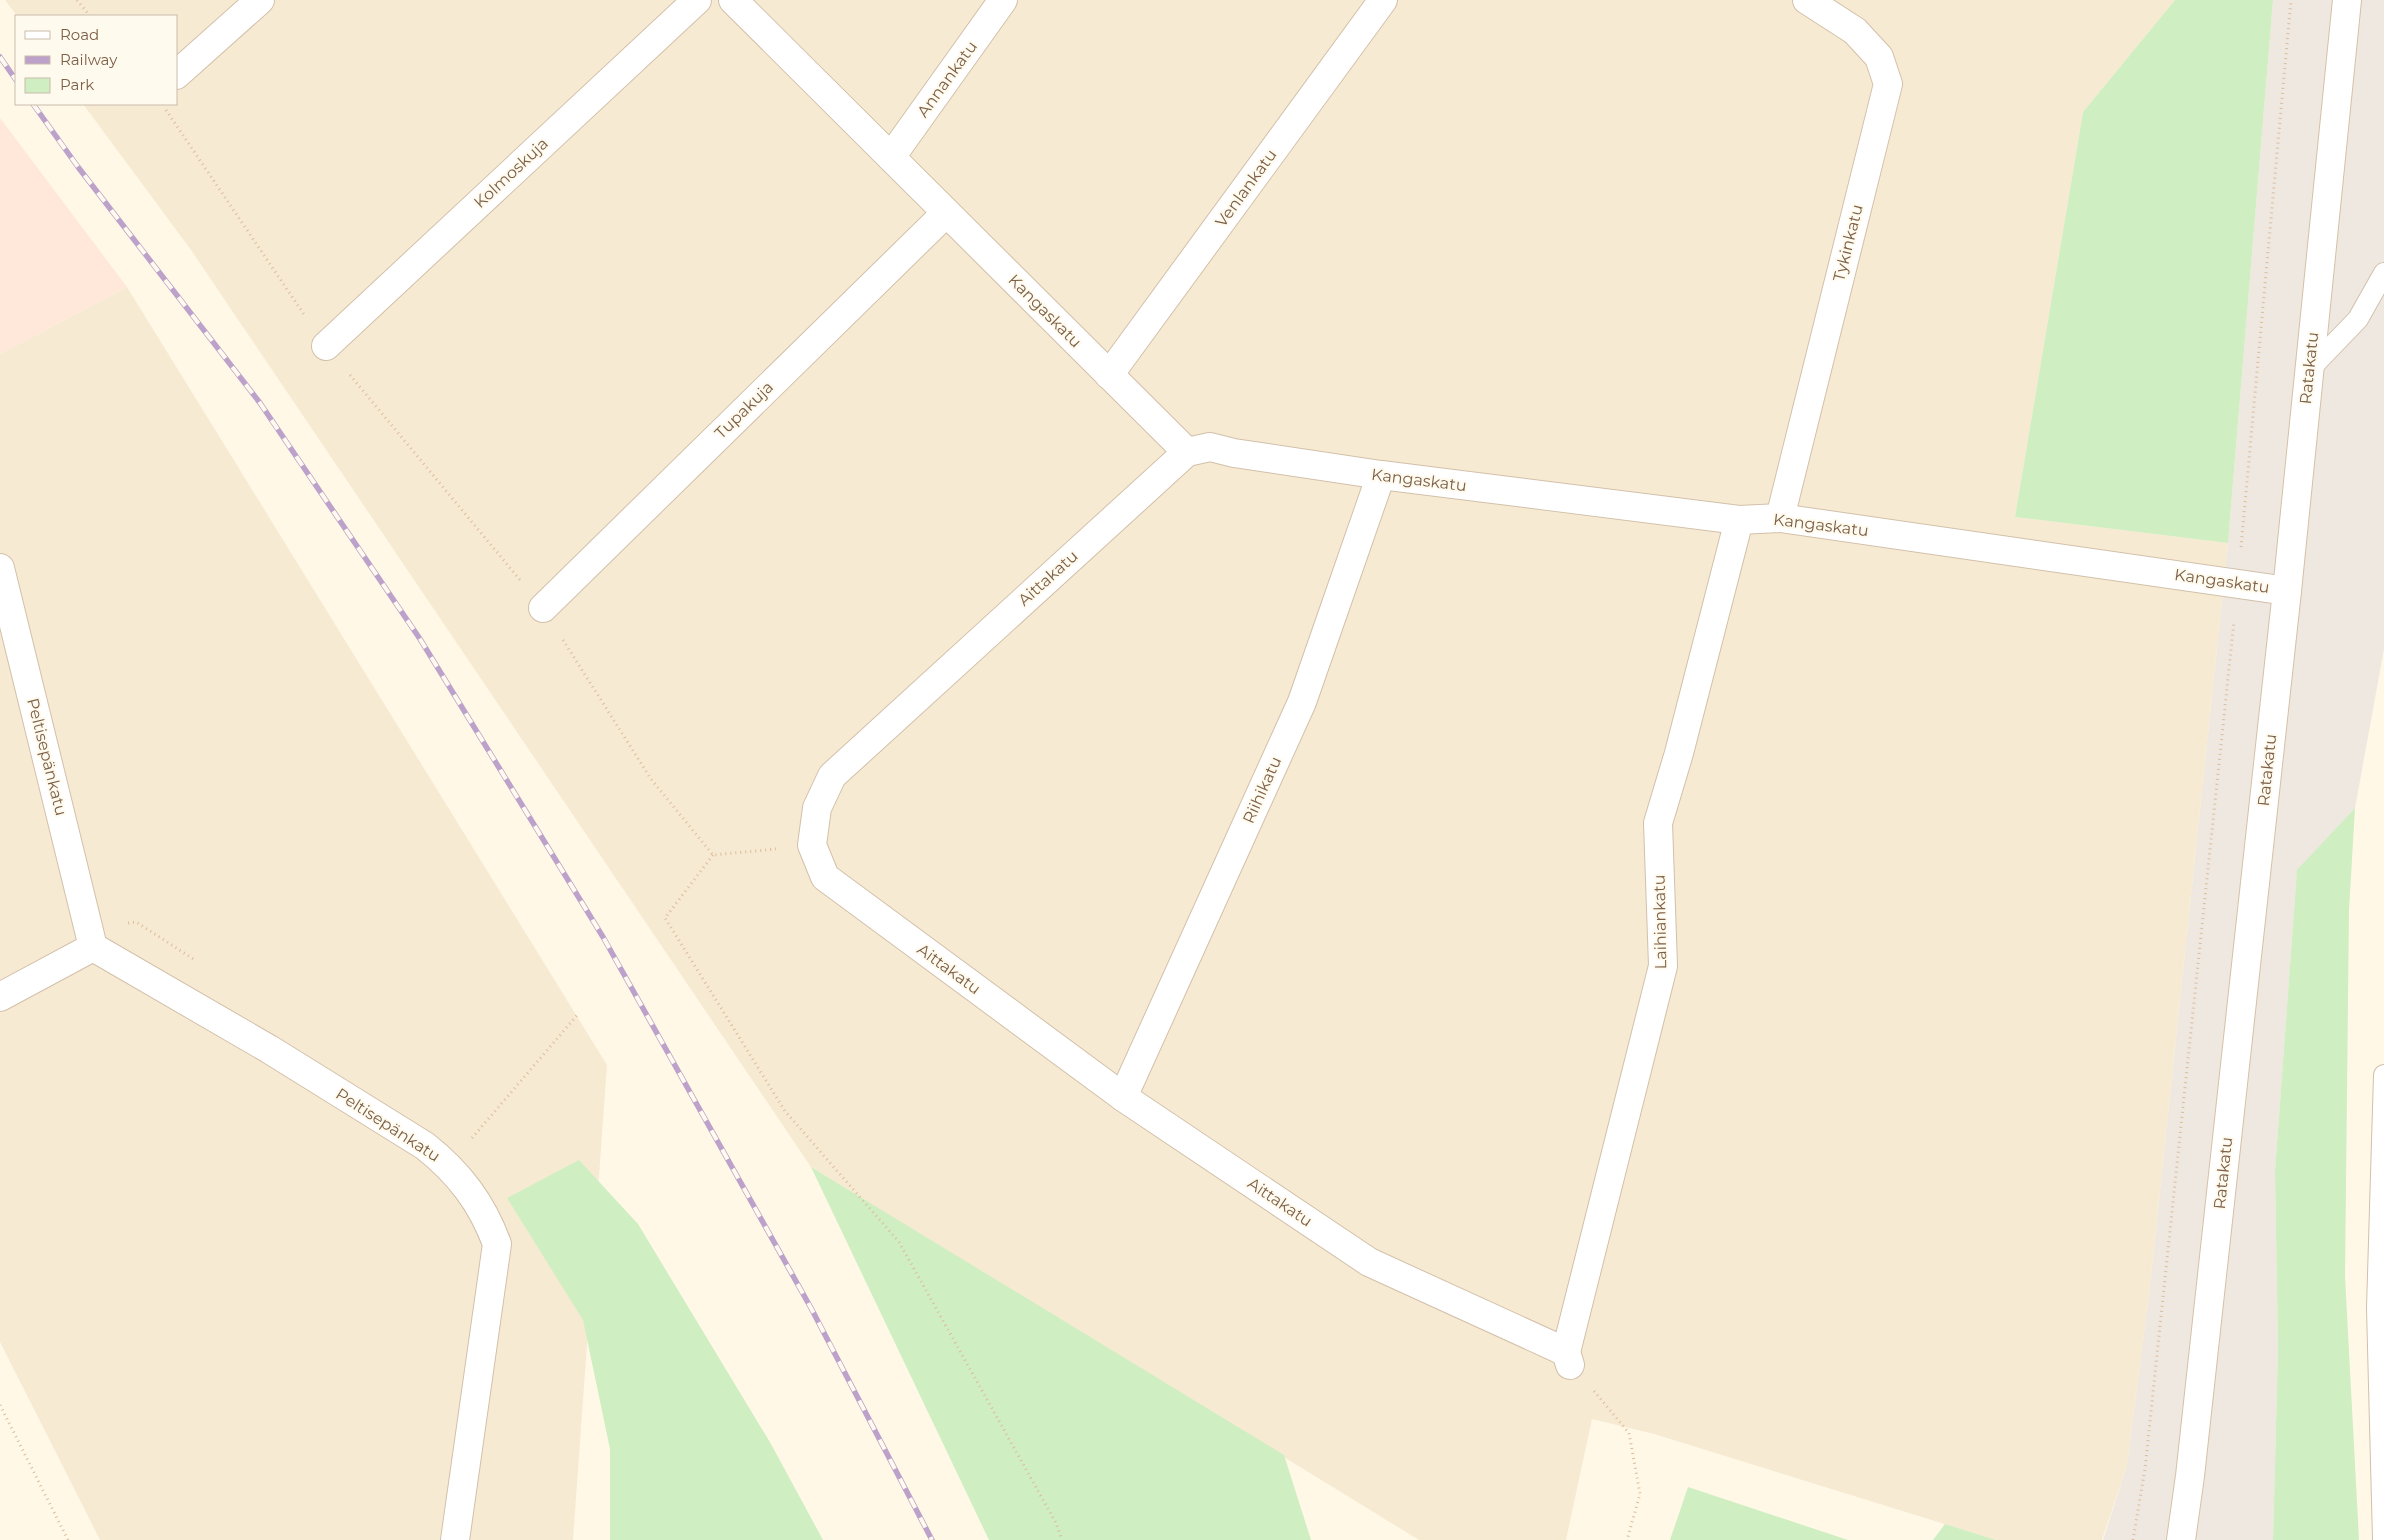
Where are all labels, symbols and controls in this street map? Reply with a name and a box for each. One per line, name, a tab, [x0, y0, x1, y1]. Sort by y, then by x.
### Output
legend	[15, 15, 178, 105]
text: Road	[60, 25, 99, 44]
street label: Annankatu	[913, 37, 981, 121]
text: Railway	[60, 50, 118, 69]
text: Park	[60, 75, 94, 94]
street label: Kolmoskuja	[470, 134, 552, 212]
street label: Venlankatu	[1211, 145, 1281, 231]
street label: Tykinkatu	[1829, 203, 1867, 283]
street label: Kangaskatu	[1004, 270, 1086, 352]
street label: Ratakatu	[2296, 331, 2322, 405]
street label: Tupakuja	[711, 377, 777, 443]
street label: Kangaskatu	[1370, 465, 1468, 495]
street label: Kangaskatu	[1772, 510, 1870, 540]
street label: Aittakatu	[1014, 546, 1082, 610]
street label: Kangaskatu	[2173, 565, 2271, 597]
street label: Peltisepänkatu	[23, 696, 71, 818]
street label: Ratakatu	[2254, 733, 2280, 807]
street label: Riihikatu	[1239, 754, 1285, 826]
street label: Laihiankatu	[1650, 875, 1670, 969]
street label: Aittakatu	[914, 940, 984, 998]
street label: Peltisepänkatu	[332, 1084, 444, 1166]
street label: Ratakatu	[2210, 1136, 2236, 1210]
street label: Aittakatu	[1244, 1174, 1316, 1230]

